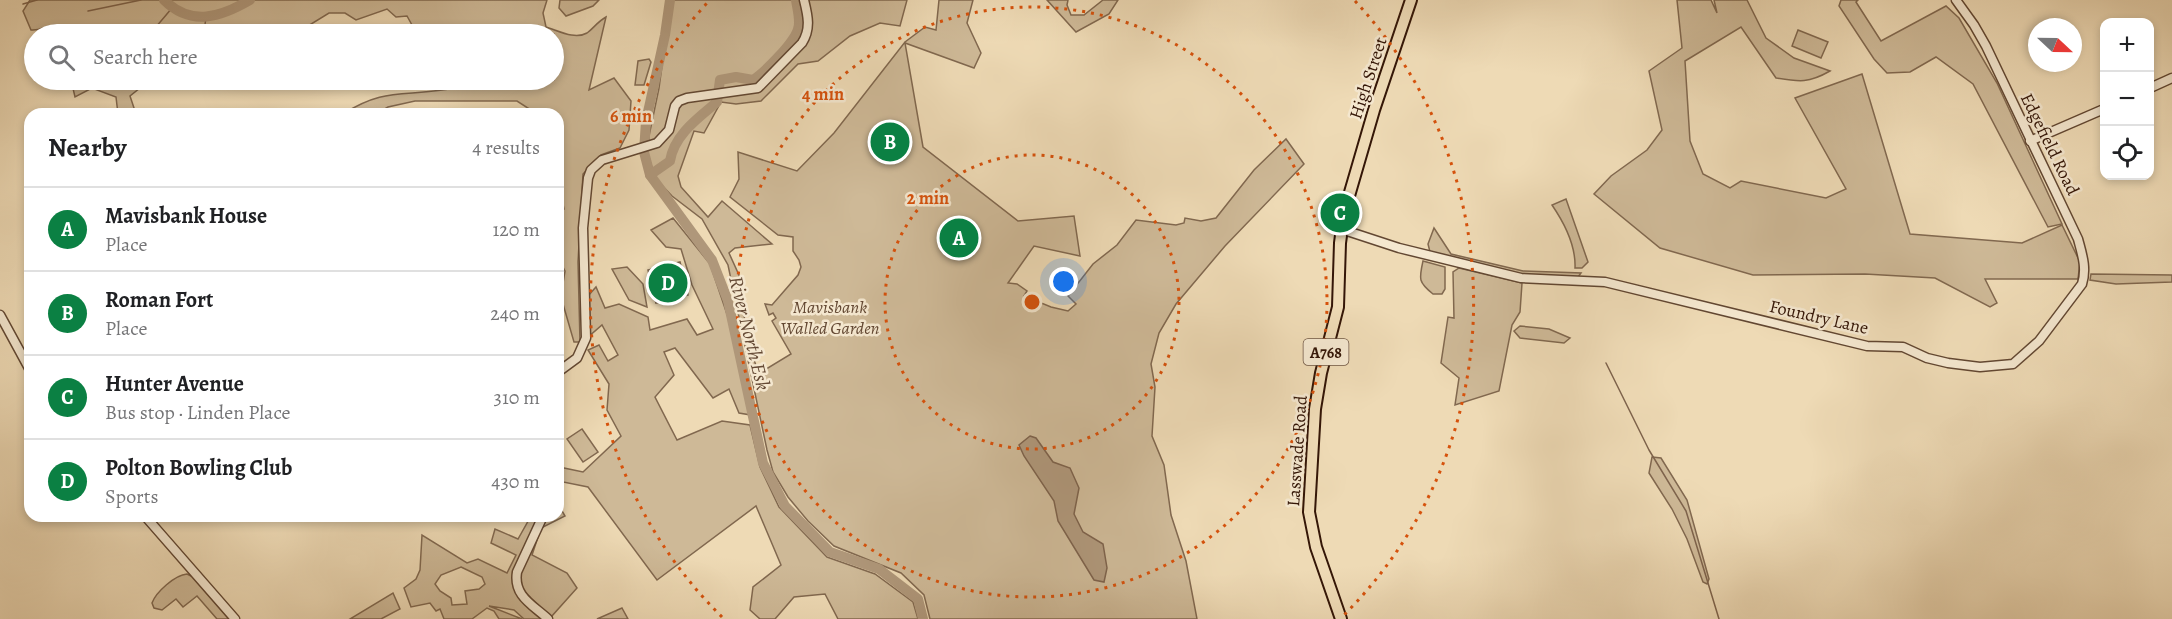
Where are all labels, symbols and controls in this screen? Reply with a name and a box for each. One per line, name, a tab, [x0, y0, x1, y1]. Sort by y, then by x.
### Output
north arrow	[2028, 18, 2082, 72]
map controls	[2100, 18, 2154, 180]
button: +	[2100, 18, 2154, 72]
search box	[24, 24, 564, 90]
street label: High Street	[1343, 34, 1393, 122]
icon: search	[45, 41, 78, 74]
text: Search here	[93, 42, 198, 72]
button: −	[2100, 72, 2154, 126]
text: 4 min	[802, 82, 844, 106]
street label: Edgefield Road	[2015, 89, 2085, 199]
text: 6 min	[610, 104, 652, 128]
pin: B	[870, 120, 910, 164]
button: locate	[2100, 126, 2154, 180]
text: Nearby	[48, 130, 127, 165]
text: 4 results	[472, 134, 540, 161]
text: 2 min	[907, 186, 949, 210]
pin: C	[1320, 190, 1360, 236]
text: Mavisbank House	[105, 201, 267, 231]
text: A	[61, 216, 74, 243]
text: 120 m	[492, 216, 540, 243]
pin: A	[940, 216, 978, 260]
text: Place	[105, 231, 147, 258]
pin: D	[648, 260, 688, 306]
your location	[1049, 267, 1078, 296]
water label: River North Esk	[722, 273, 777, 393]
text: Roman Fort	[105, 285, 213, 315]
centre of rings	[1022, 292, 1042, 312]
street label: Foundry Lane	[1767, 294, 1871, 340]
park label: Mavisbank Walled Garden	[780, 295, 880, 340]
text: B	[61, 300, 74, 327]
text: 240 m	[490, 300, 540, 327]
text: Place	[105, 315, 147, 342]
road number: A768	[1304, 339, 1348, 365]
text: Hunter Avenue	[105, 369, 244, 399]
text: C	[61, 384, 74, 411]
text: 310 m	[494, 384, 540, 411]
street label: Lasswade Road	[1281, 394, 1313, 507]
text: Bus stop · Linden Place	[105, 399, 291, 426]
text: Polton Bowling Club	[105, 453, 292, 483]
text: D	[61, 468, 74, 495]
text: 430 m	[491, 468, 540, 495]
text: Sports	[105, 483, 158, 510]

